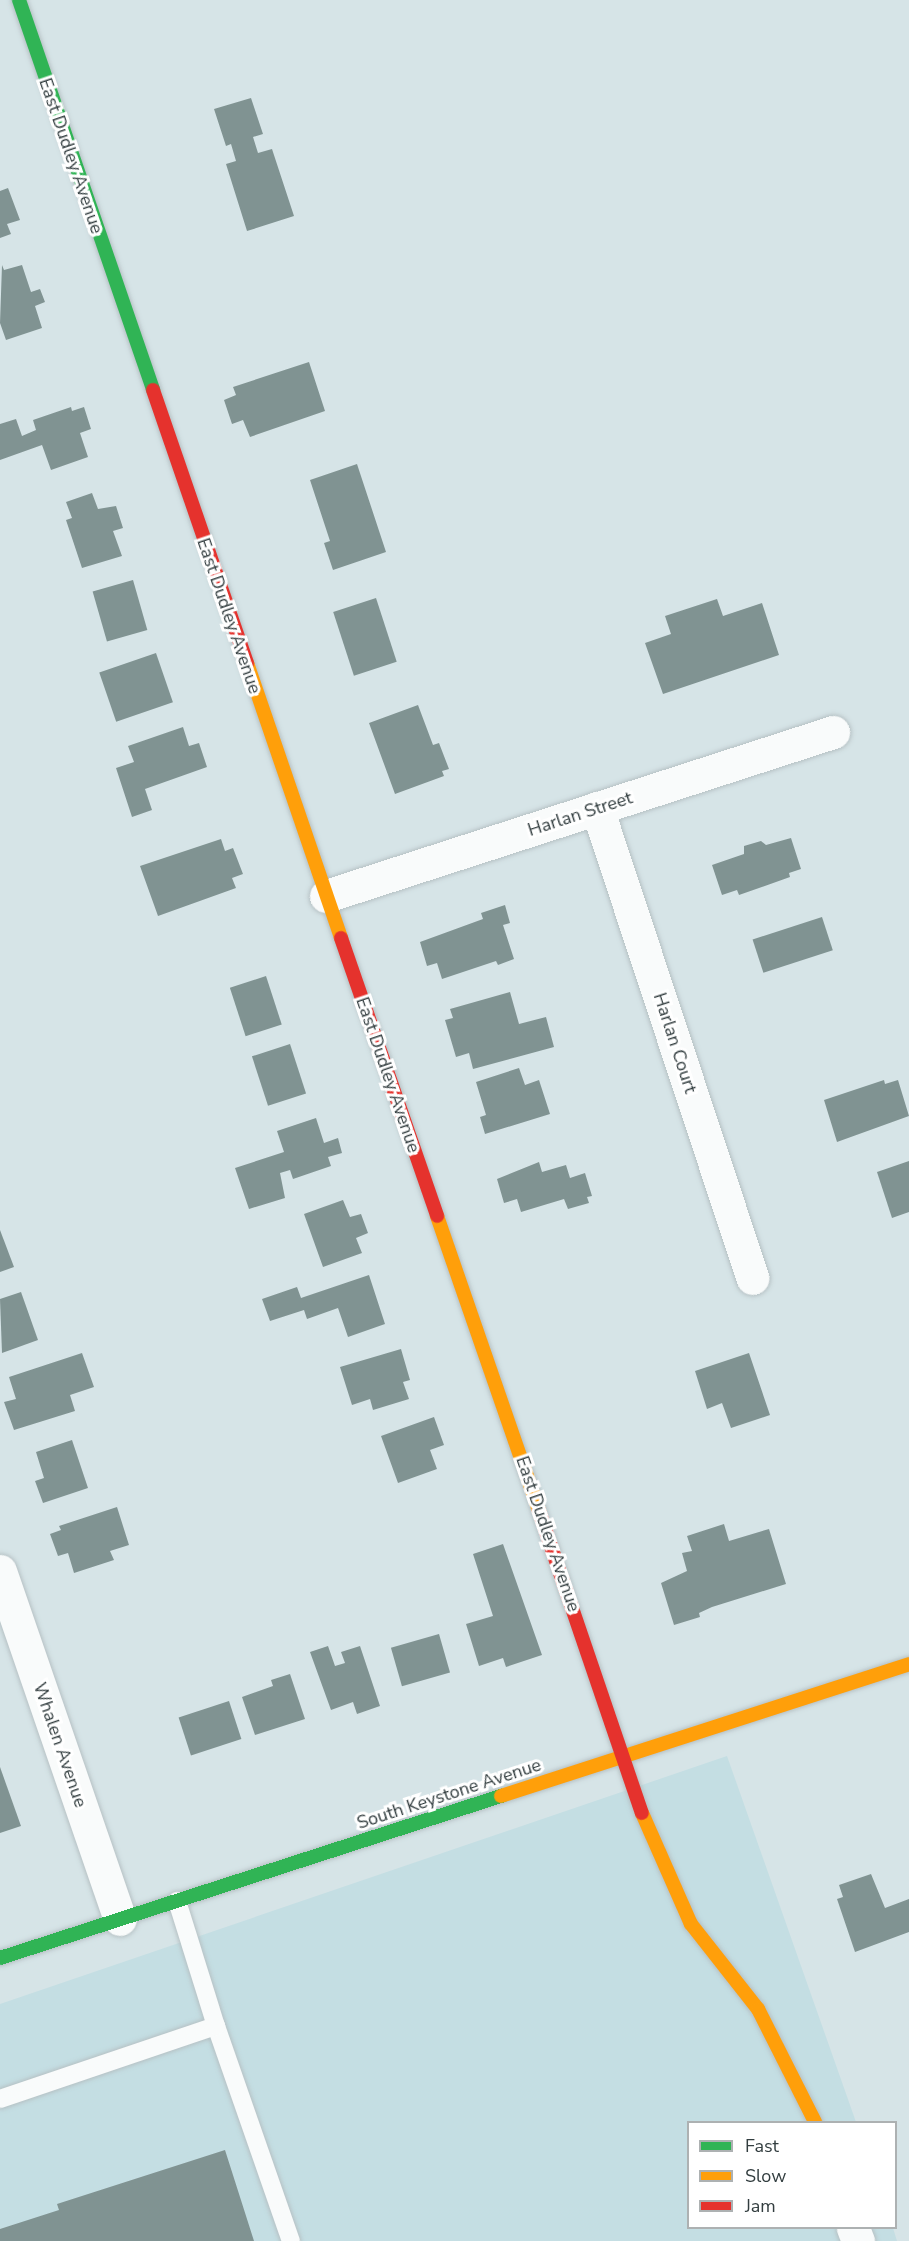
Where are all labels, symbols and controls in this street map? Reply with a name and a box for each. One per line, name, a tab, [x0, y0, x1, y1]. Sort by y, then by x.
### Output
street label: East Dudley Avenue	[34, 75, 108, 237]
street label: East Dudley Avenue	[192, 535, 266, 697]
street label: Harlan Street	[525, 787, 635, 841]
street label: Harlan Court	[649, 990, 701, 1096]
street label: East Dudley Avenue	[351, 994, 425, 1156]
street label: East Dudley Avenue	[511, 1453, 585, 1615]
street label: Whalen Avenue	[29, 1680, 91, 1810]
street label: South Keystone Avenue	[354, 1754, 544, 1834]
legend	[687, 2121, 897, 2229]
text: Fast	[745, 2134, 779, 2158]
text: Slow	[745, 2164, 786, 2188]
text: Jam	[745, 2194, 776, 2218]

